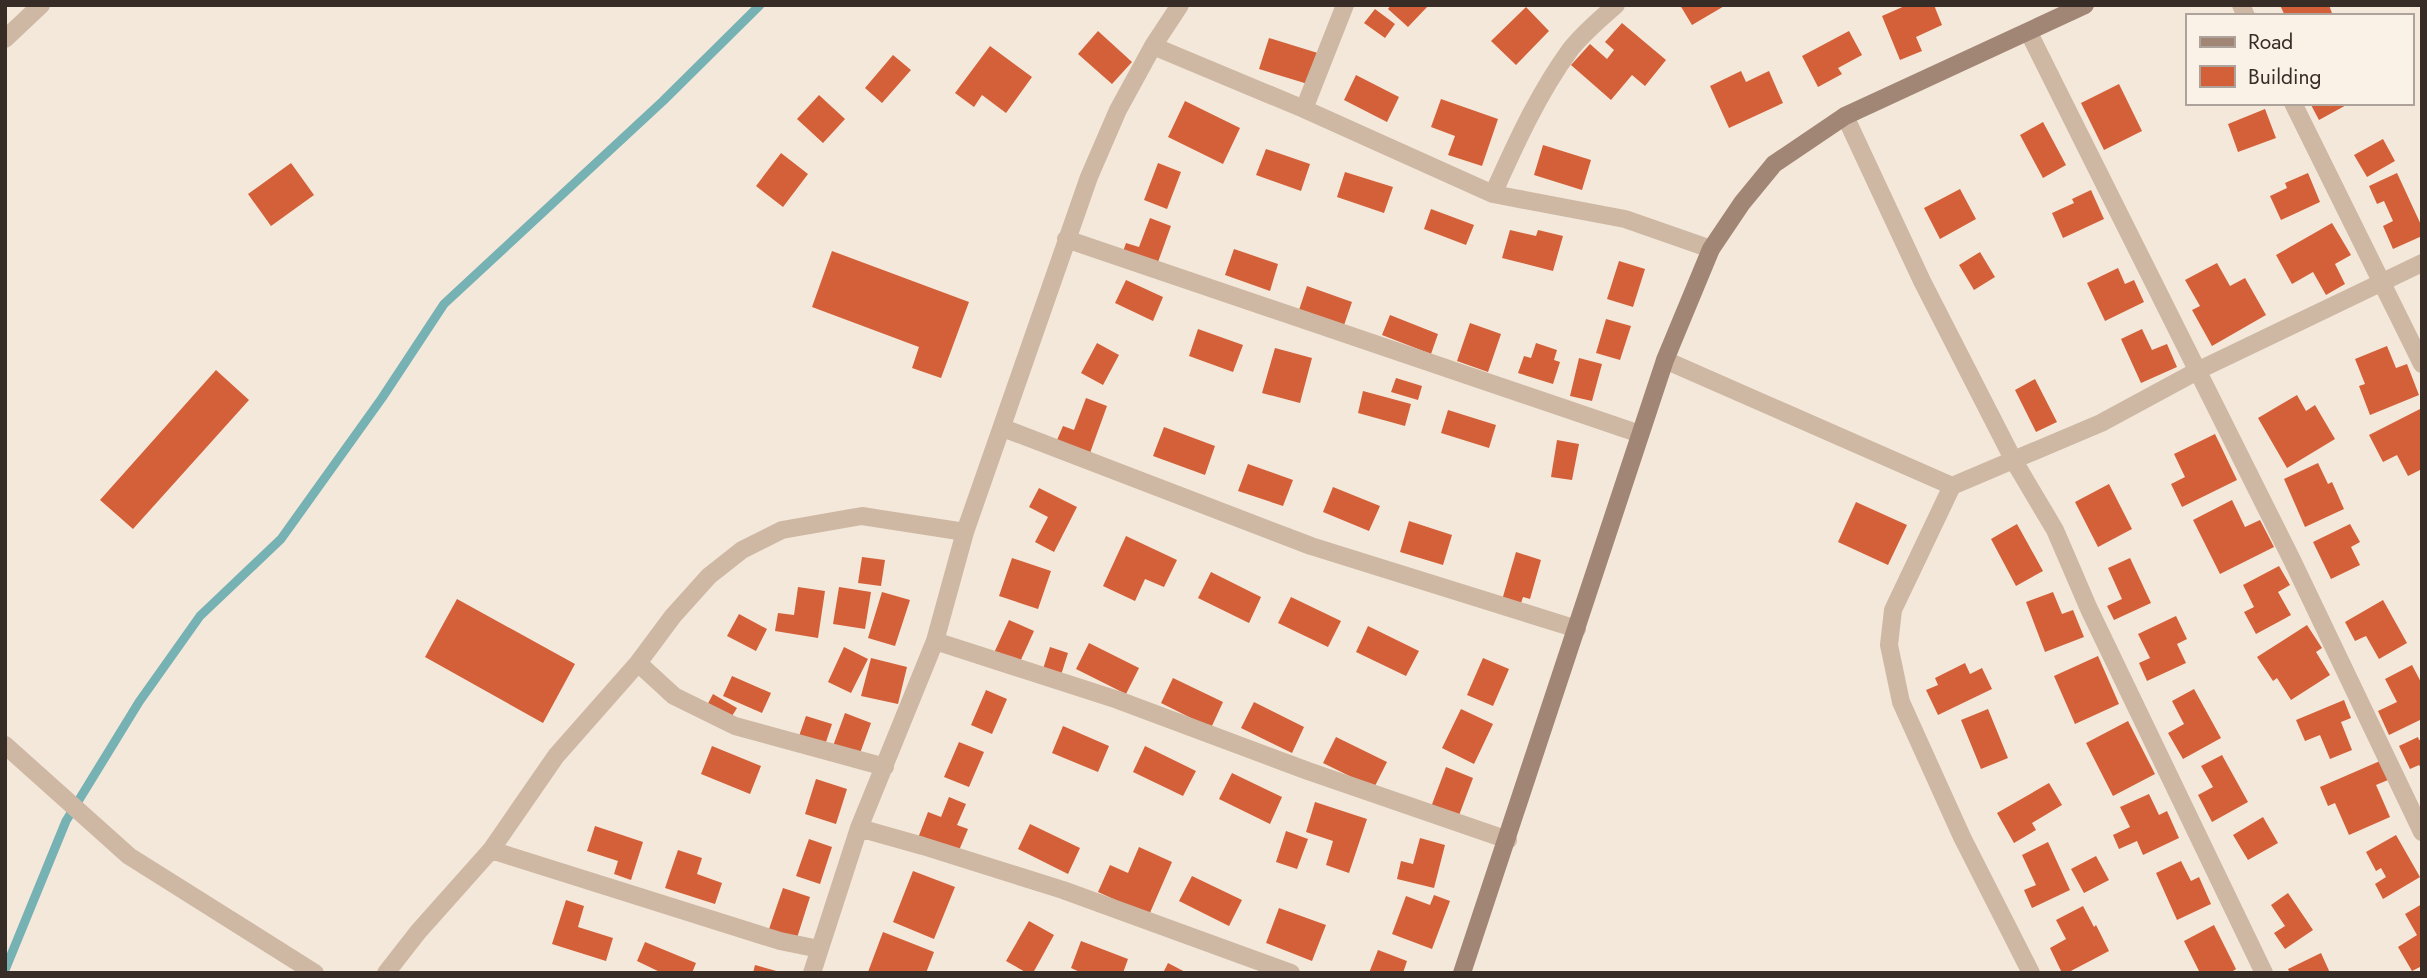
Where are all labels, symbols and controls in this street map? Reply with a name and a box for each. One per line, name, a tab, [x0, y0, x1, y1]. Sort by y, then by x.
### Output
legend	[2186, 14, 2413, 105]
text: Road	[2248, 27, 2293, 57]
text: Building	[2248, 62, 2321, 92]

